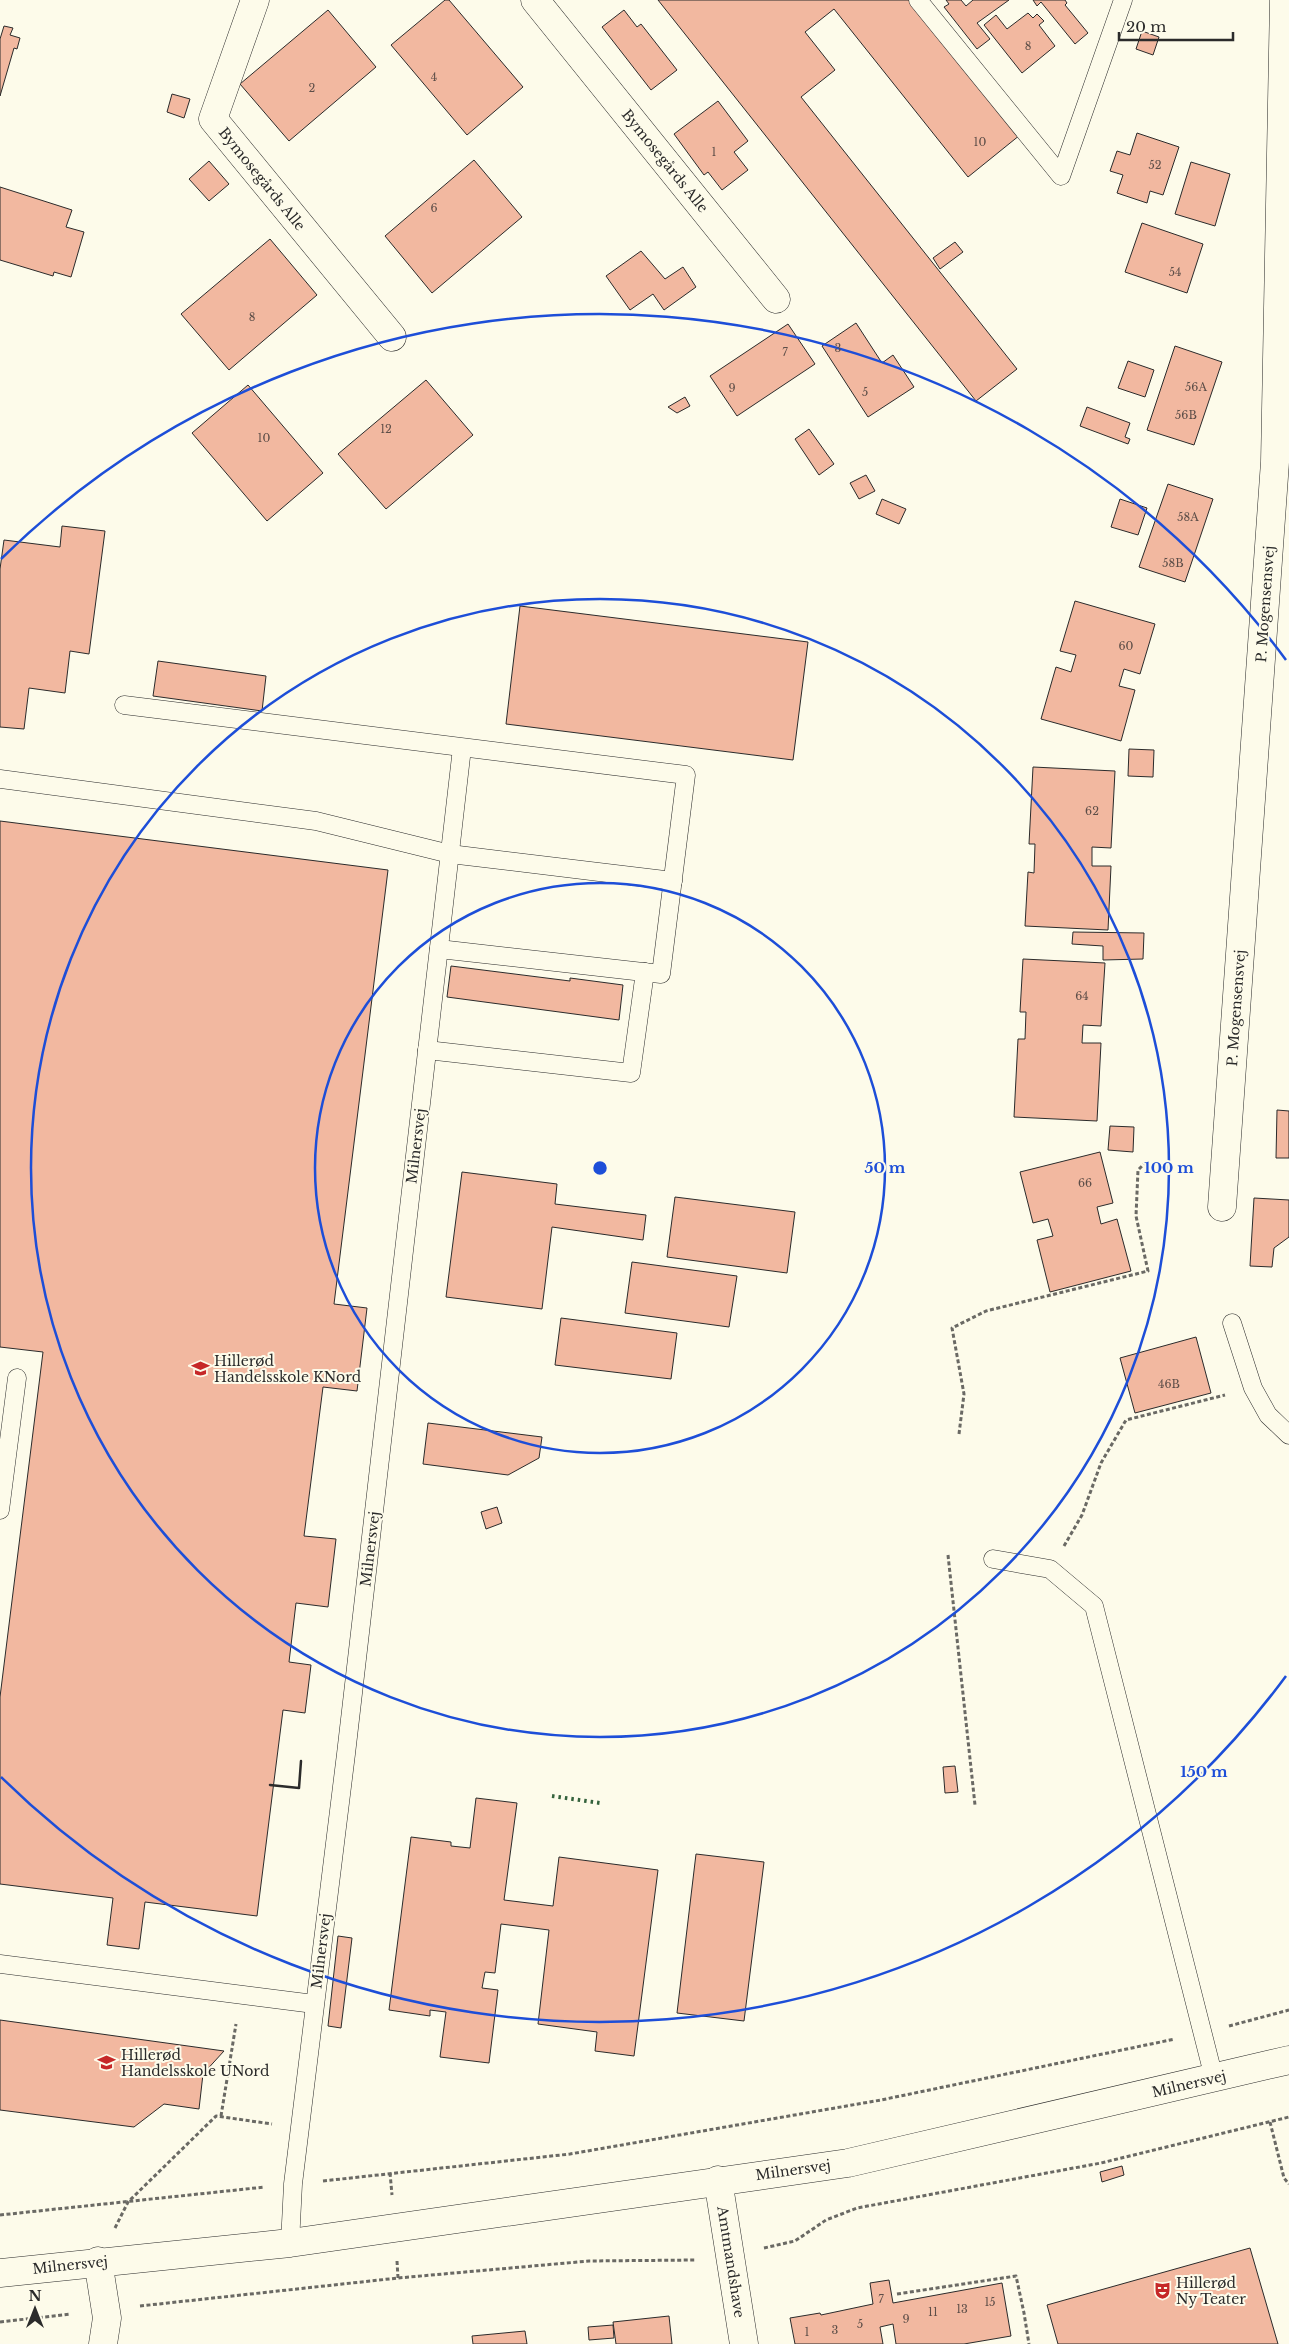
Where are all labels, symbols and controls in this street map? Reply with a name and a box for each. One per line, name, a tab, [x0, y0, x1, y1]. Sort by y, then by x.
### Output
scale bar	[1119, 10, 1233, 42]
text: 20 m	[1126, 17, 1166, 36]
house number: 8	[1025, 39, 1031, 53]
house number: 4	[431, 70, 437, 84]
house number: 2	[309, 81, 316, 95]
street label: Bymosegårds Alle	[618, 106, 712, 216]
street label: Bymosegårds Alle	[215, 124, 309, 234]
house number: 10	[974, 135, 987, 149]
house number: 1	[712, 145, 717, 159]
house number: 52	[1148, 158, 1162, 172]
house number: 6	[430, 201, 438, 215]
house number: 54	[1169, 265, 1181, 279]
house number: 8	[249, 310, 255, 324]
house number: 3	[835, 341, 842, 355]
house number: 7	[782, 345, 788, 359]
house number: 56A	[1185, 380, 1207, 394]
house number: 9	[728, 381, 736, 395]
house number: 5	[862, 385, 868, 399]
house number: 56B	[1175, 408, 1197, 422]
house number: 12	[380, 422, 392, 436]
house number: 10	[258, 431, 271, 445]
house number: 58A	[1177, 510, 1199, 524]
street label: P. Mogensensvej	[1252, 545, 1278, 663]
house number: 58B	[1162, 556, 1184, 570]
house number: 60	[1119, 639, 1134, 653]
house number: 62	[1085, 804, 1099, 818]
street label: P. Mogensensvej	[1223, 949, 1249, 1067]
house number: 64	[1075, 989, 1089, 1003]
street label: Milnersvej	[402, 1107, 430, 1185]
text: 50 m	[865, 1158, 906, 1177]
text: 100 m	[1144, 1158, 1194, 1177]
centre of rings	[591, 1159, 609, 1177]
house number: 66	[1078, 1176, 1092, 1190]
place label: Hillerød Handelsskole KNord	[214, 1352, 362, 1386]
school or university icon: Hillerød Handelsskole KNord	[190, 1359, 210, 1379]
house number: 46B	[1158, 1377, 1180, 1391]
street label: Milnersvej	[356, 1510, 384, 1588]
text: 150 m	[1180, 1762, 1228, 1781]
street label: Milnersvej	[307, 1912, 335, 1990]
place label: Hillerød Handelsskole UNord	[121, 2046, 270, 2080]
school or university icon: Hillerød Handelsskole UNord	[97, 2053, 117, 2073]
street label: Milnersvej	[1150, 2067, 1228, 2101]
street label: Milnersvej	[754, 2156, 832, 2184]
street label: Amtmandshave	[713, 2204, 749, 2319]
street label: Milnersvej	[31, 2252, 109, 2278]
place label: Hillerød Ny Teater	[1176, 2274, 1246, 2308]
theatre icon: Hillerød Ny Teater	[1152, 2281, 1172, 2301]
north arrow	[10, 2284, 60, 2334]
text: N	[28, 2287, 42, 2305]
house number: 7	[878, 2292, 884, 2306]
house number: 15	[984, 2295, 996, 2309]
house number: 13	[956, 2302, 968, 2316]
house number: 11	[928, 2305, 938, 2319]
house number: 9	[902, 2312, 910, 2326]
house number: 5	[857, 2317, 863, 2331]
house number: 3	[832, 2323, 839, 2337]
house number: 1	[805, 2325, 810, 2339]

